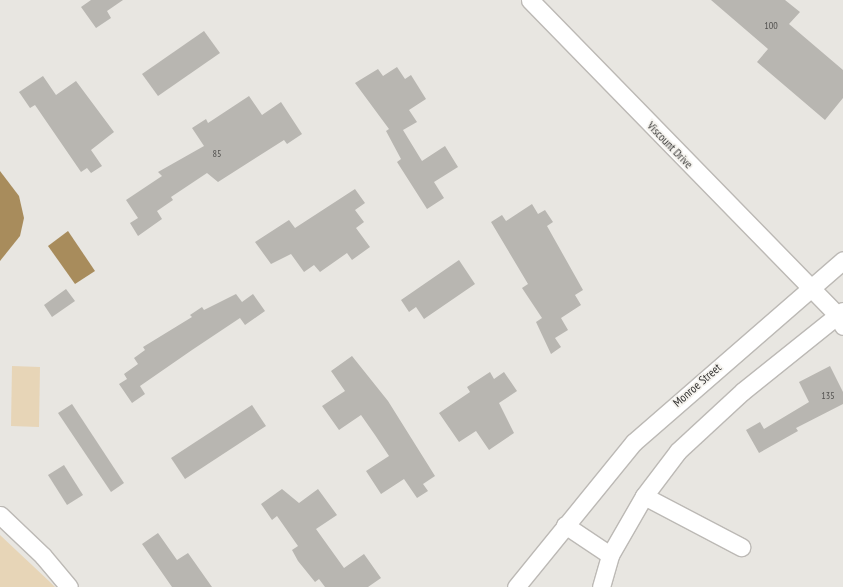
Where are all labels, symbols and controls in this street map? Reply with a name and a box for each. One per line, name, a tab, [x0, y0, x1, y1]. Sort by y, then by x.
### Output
house number: 100	[764, 20, 778, 32]
street label: Viscount Drive	[644, 119, 696, 171]
house number: 85	[213, 148, 221, 160]
street label: Monroe Street	[670, 360, 724, 410]
house number: 135	[821, 390, 835, 402]

